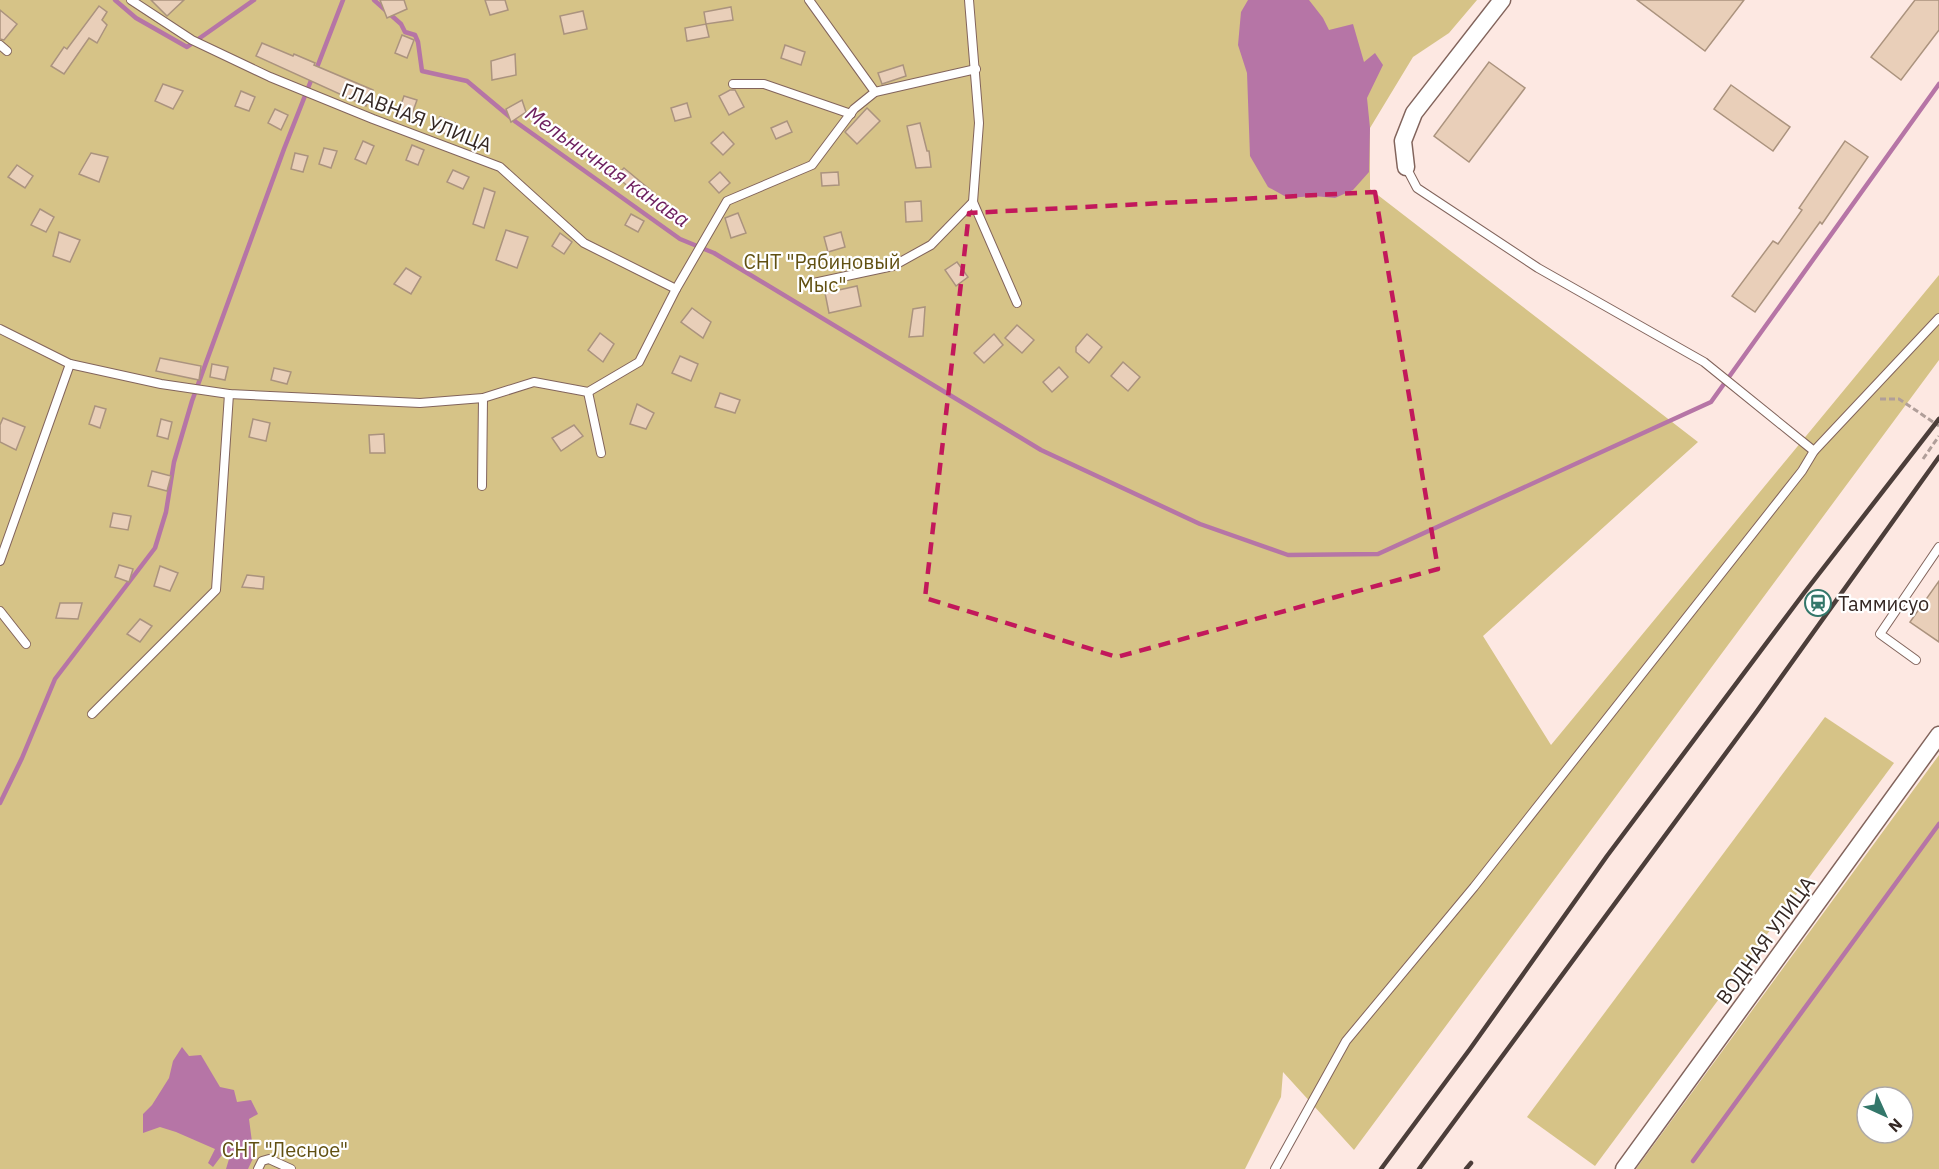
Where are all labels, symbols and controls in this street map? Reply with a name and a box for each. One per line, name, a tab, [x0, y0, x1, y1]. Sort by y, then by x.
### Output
street label: ГЛАВНАЯ УЛИЦА	[338, 76, 496, 158]
water label: Мельничная канава	[520, 99, 696, 233]
park label: СНТ "Рябиновый Мыс"	[743, 248, 901, 298]
station icon: Таммисуо	[1803, 588, 1833, 618]
place label: Таммисуо	[1838, 590, 1929, 617]
street label: ВОДНАЯ УЛИЦА	[1709, 870, 1821, 1009]
north arrow	[1855, 1085, 1915, 1145]
text: N	[1884, 1114, 1907, 1137]
park label: СНТ "Лесное"	[222, 1136, 348, 1163]

